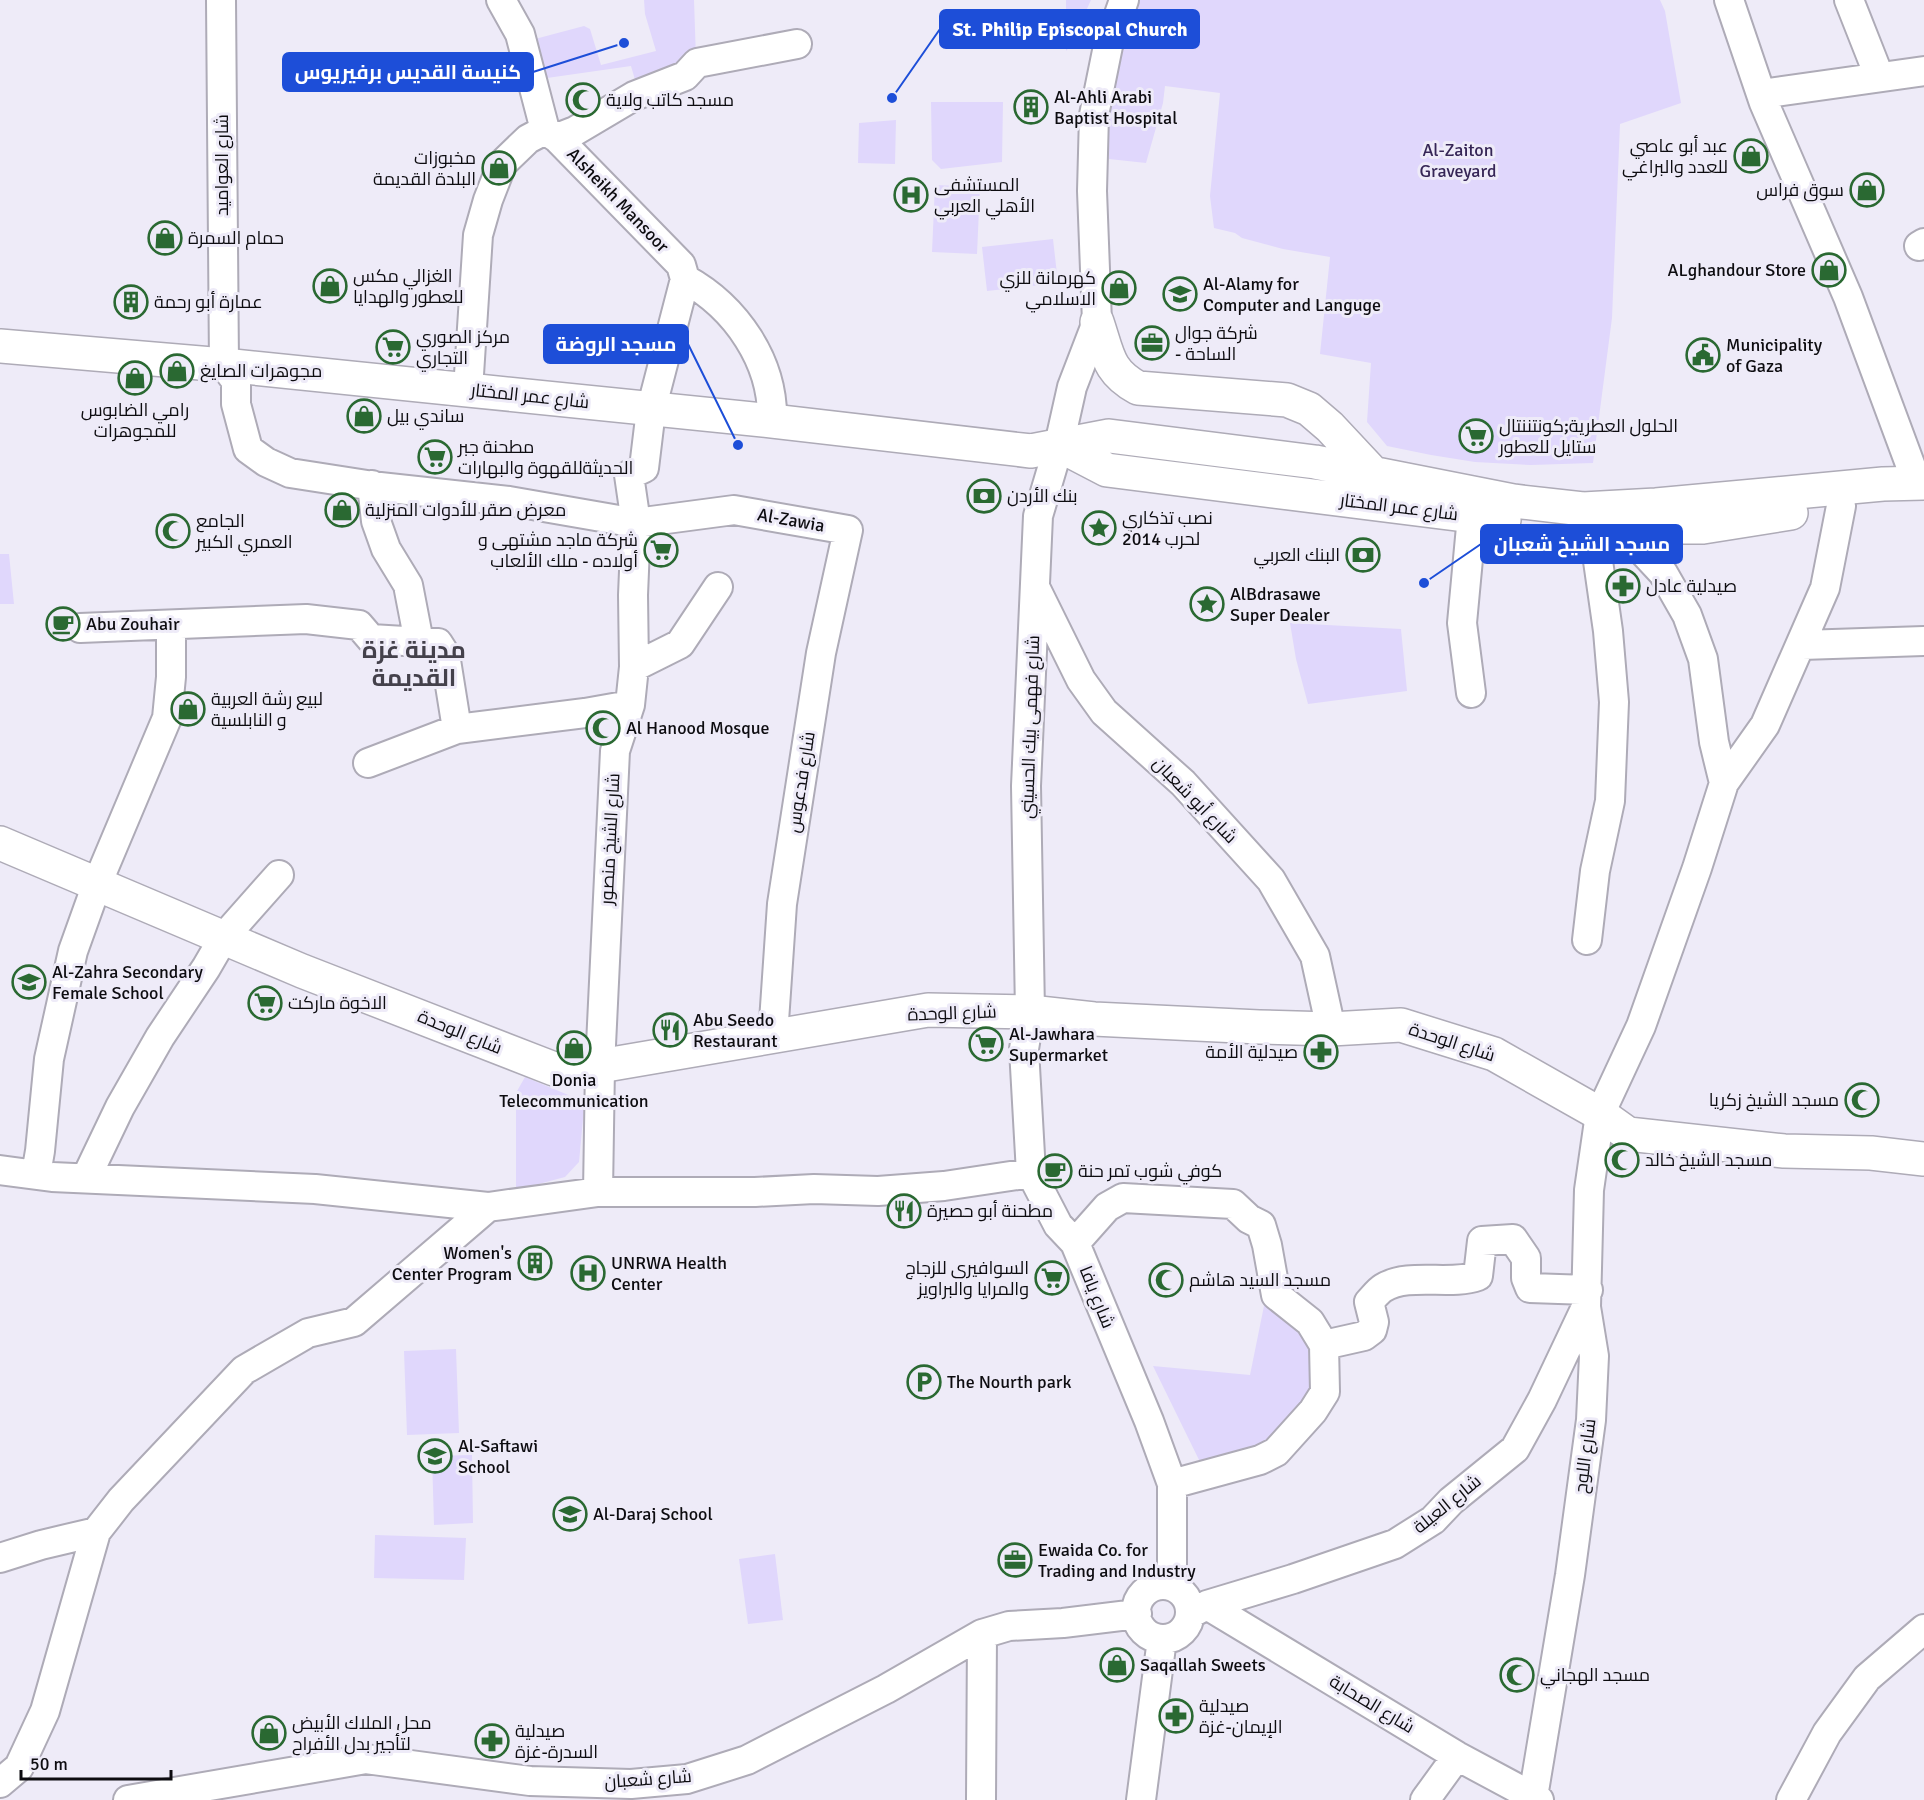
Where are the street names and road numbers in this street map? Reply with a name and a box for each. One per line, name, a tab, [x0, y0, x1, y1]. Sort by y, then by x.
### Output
street label: شارع العواميد	[211, 114, 234, 216]
street label: Alsheikh Mansoor	[562, 143, 674, 257]
street label: شارع عمر المختار	[469, 379, 590, 414]
street label: شارع عمر المختار	[1337, 489, 1459, 526]
street label: Al-Zawia	[756, 503, 826, 537]
street label: شارع فهمى بيك الحسيني	[1016, 635, 1047, 819]
street label: شارع فدعوس	[782, 730, 821, 834]
street label: شارع أبو شعبان	[1148, 752, 1242, 849]
street label: شارع الشيخ منصور	[596, 773, 625, 907]
street label: شارع الوحدة	[907, 1000, 997, 1027]
street label: شارع الوحدة	[414, 1005, 505, 1060]
street label: شارع الوحدة	[1406, 1018, 1498, 1067]
street label: شارع يافا	[1074, 1263, 1119, 1332]
street label: شارع اللوح	[1570, 1417, 1601, 1495]
street label: شارع العيلة	[1408, 1470, 1486, 1539]
street label: شارع الصحابة	[1325, 1670, 1419, 1739]
street label: شارع شعبان	[603, 1765, 693, 1794]

